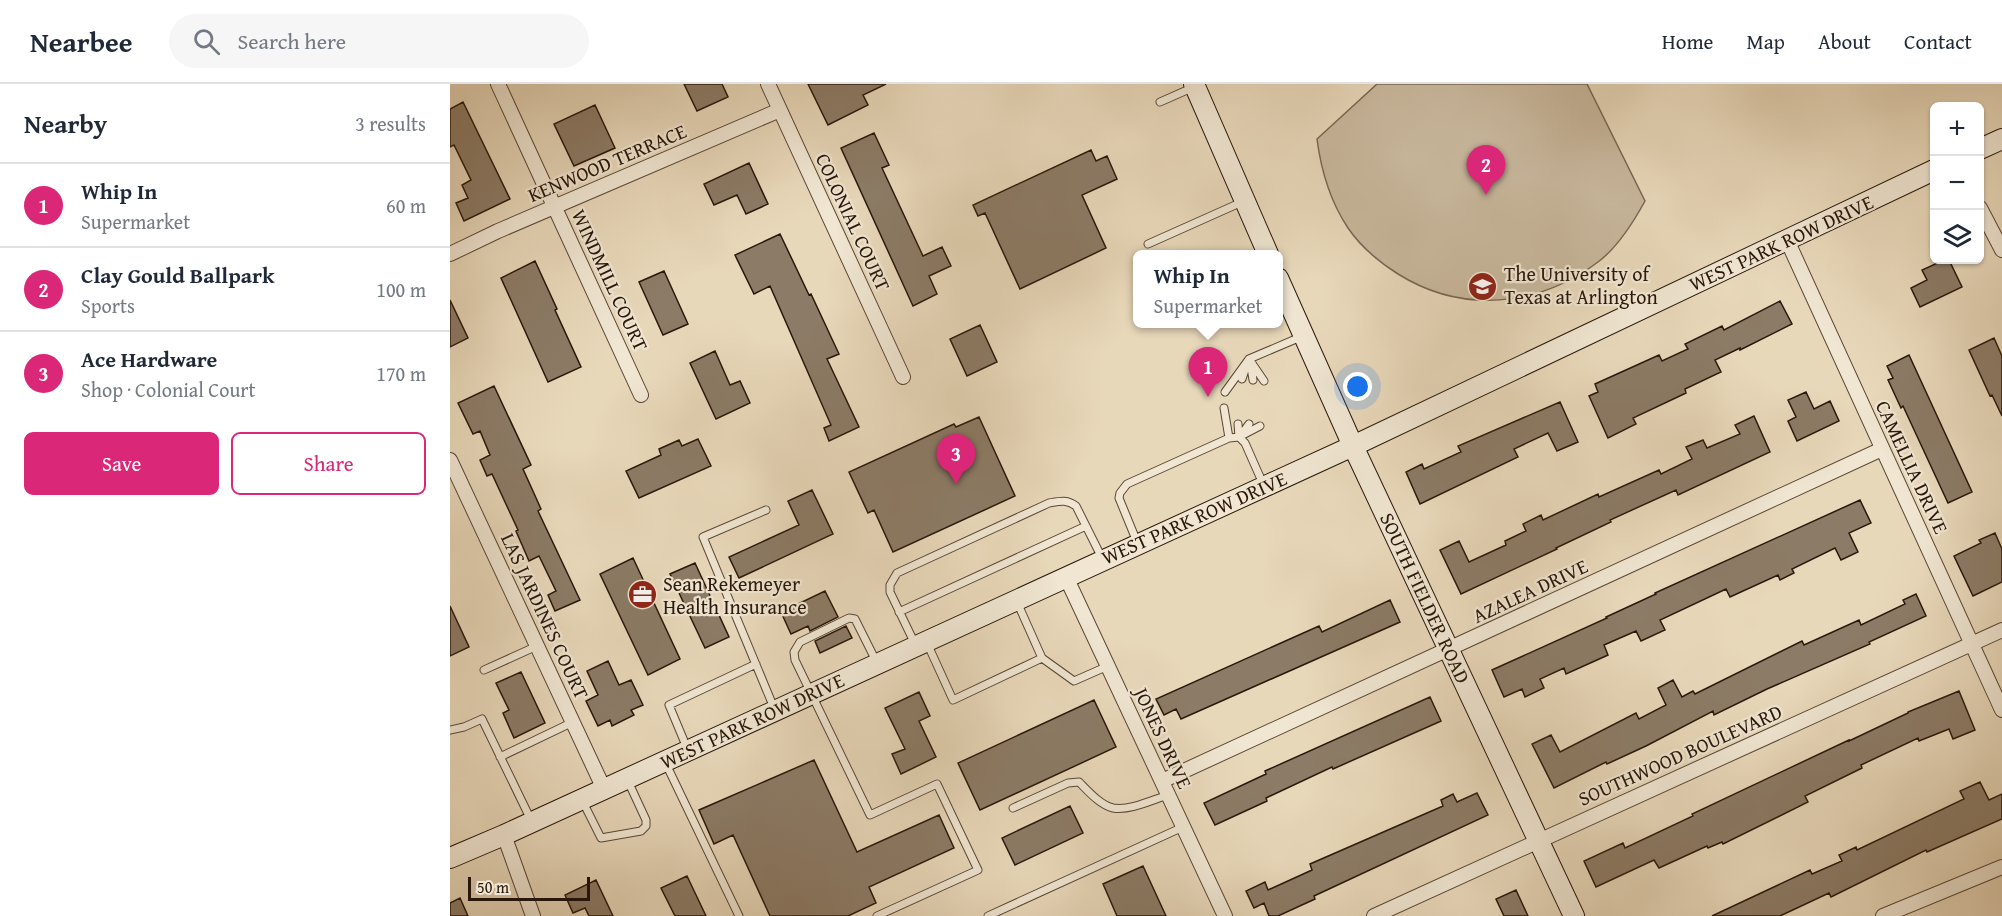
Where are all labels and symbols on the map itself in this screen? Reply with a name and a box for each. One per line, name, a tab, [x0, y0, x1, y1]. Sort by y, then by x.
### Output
street label: KENWOOD TERRACE	[523, 116, 691, 209]
pin: 2	[1466, 146, 1506, 195]
street label: COLONIAL COURT	[809, 148, 898, 295]
street label: WEST PARK ROW DRIVE	[1684, 187, 1878, 298]
street label: WINDMILL COURT	[565, 204, 656, 355]
place label: The University of Texas at Arlington	[1504, 259, 1658, 311]
school or university icon: The University of Texas at Arlington	[1467, 270, 1499, 302]
pin: 1	[1188, 348, 1227, 397]
your location	[1343, 372, 1372, 401]
street label: CAMELLIA DRIVE	[1869, 395, 1956, 538]
pin: 3	[936, 434, 976, 484]
street label: WEST PARK ROW DRIVE	[1097, 464, 1291, 571]
street label: SOUTH FIELDER ROAD	[1373, 508, 1478, 688]
street label: LAS JARDINES COURT	[494, 528, 597, 704]
street label: AZALEA DRIVE	[1467, 551, 1592, 630]
place label: Sean Rekemeyer Health Insurance	[663, 569, 807, 621]
office icon: Sean Rekemeyer Health Insurance	[626, 579, 658, 611]
street label: WEST PARK ROW DRIVE	[655, 665, 849, 776]
street label: JONES DRIVE	[1126, 680, 1200, 793]
street label: SOUTHWOOD BOULEVARD	[1573, 696, 1786, 813]
scale bar	[468, 874, 590, 902]

